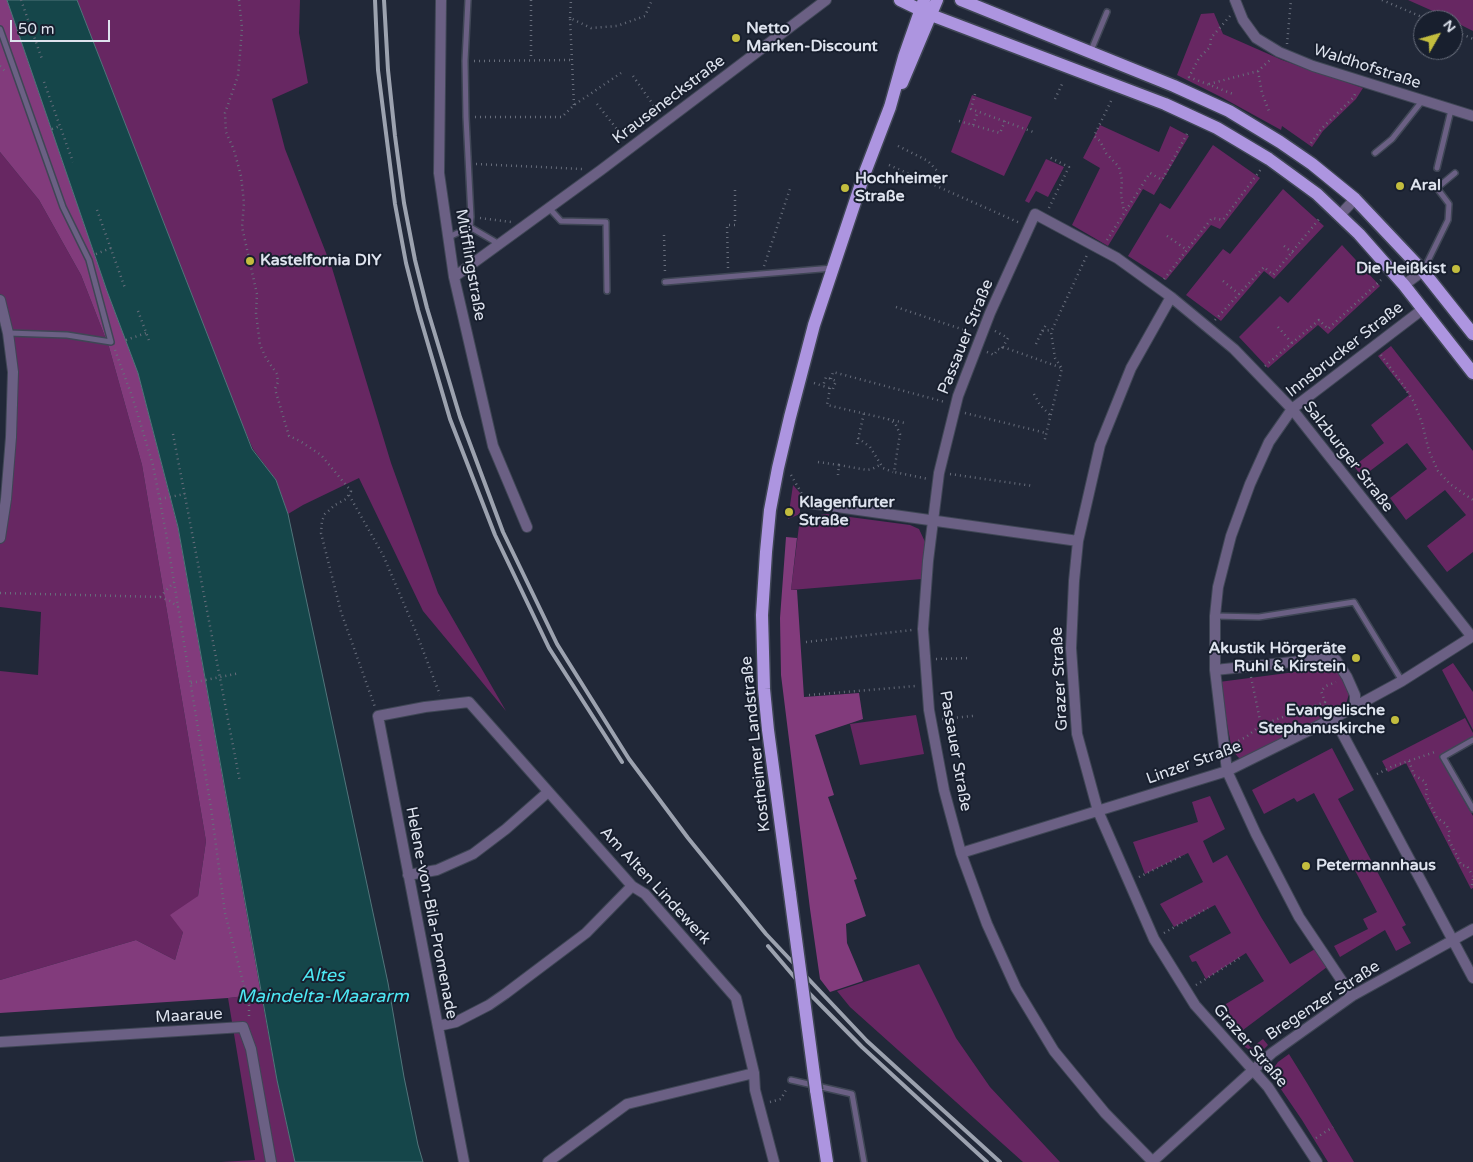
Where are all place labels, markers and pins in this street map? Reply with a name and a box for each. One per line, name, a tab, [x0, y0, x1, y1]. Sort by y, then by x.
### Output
place label: Netto Marken-Discount	[746, 19, 878, 57]
marker: Netto Marken-Discount	[730, 32, 742, 44]
place label: Hochheimer Straße	[855, 169, 948, 207]
place label: Aral	[1410, 176, 1441, 196]
marker: Aral	[1394, 180, 1406, 192]
marker: Hochheimer Straße	[839, 182, 851, 194]
place label: Kastelfornia DIY	[260, 251, 382, 271]
marker: Kastelfornia DIY	[244, 255, 256, 267]
place label: Die Heißkist	[1356, 259, 1446, 279]
marker: Die Heißkist	[1450, 263, 1462, 275]
place label: Klagenfurter Straße	[799, 493, 895, 531]
marker: Klagenfurter Straße	[783, 506, 795, 518]
place label: Akustik Hörgeräte Ruhl & Kirstein	[1208, 639, 1346, 677]
marker: Akustik Hörgeräte Ruhl & Kirstein	[1350, 652, 1362, 664]
place label: Evangelische Stephanuskirche	[1259, 701, 1385, 739]
marker: Evangelische Stephanuskirche	[1389, 714, 1401, 726]
place label: Petermannhaus	[1316, 856, 1436, 876]
marker: Petermannhaus	[1300, 860, 1312, 872]

